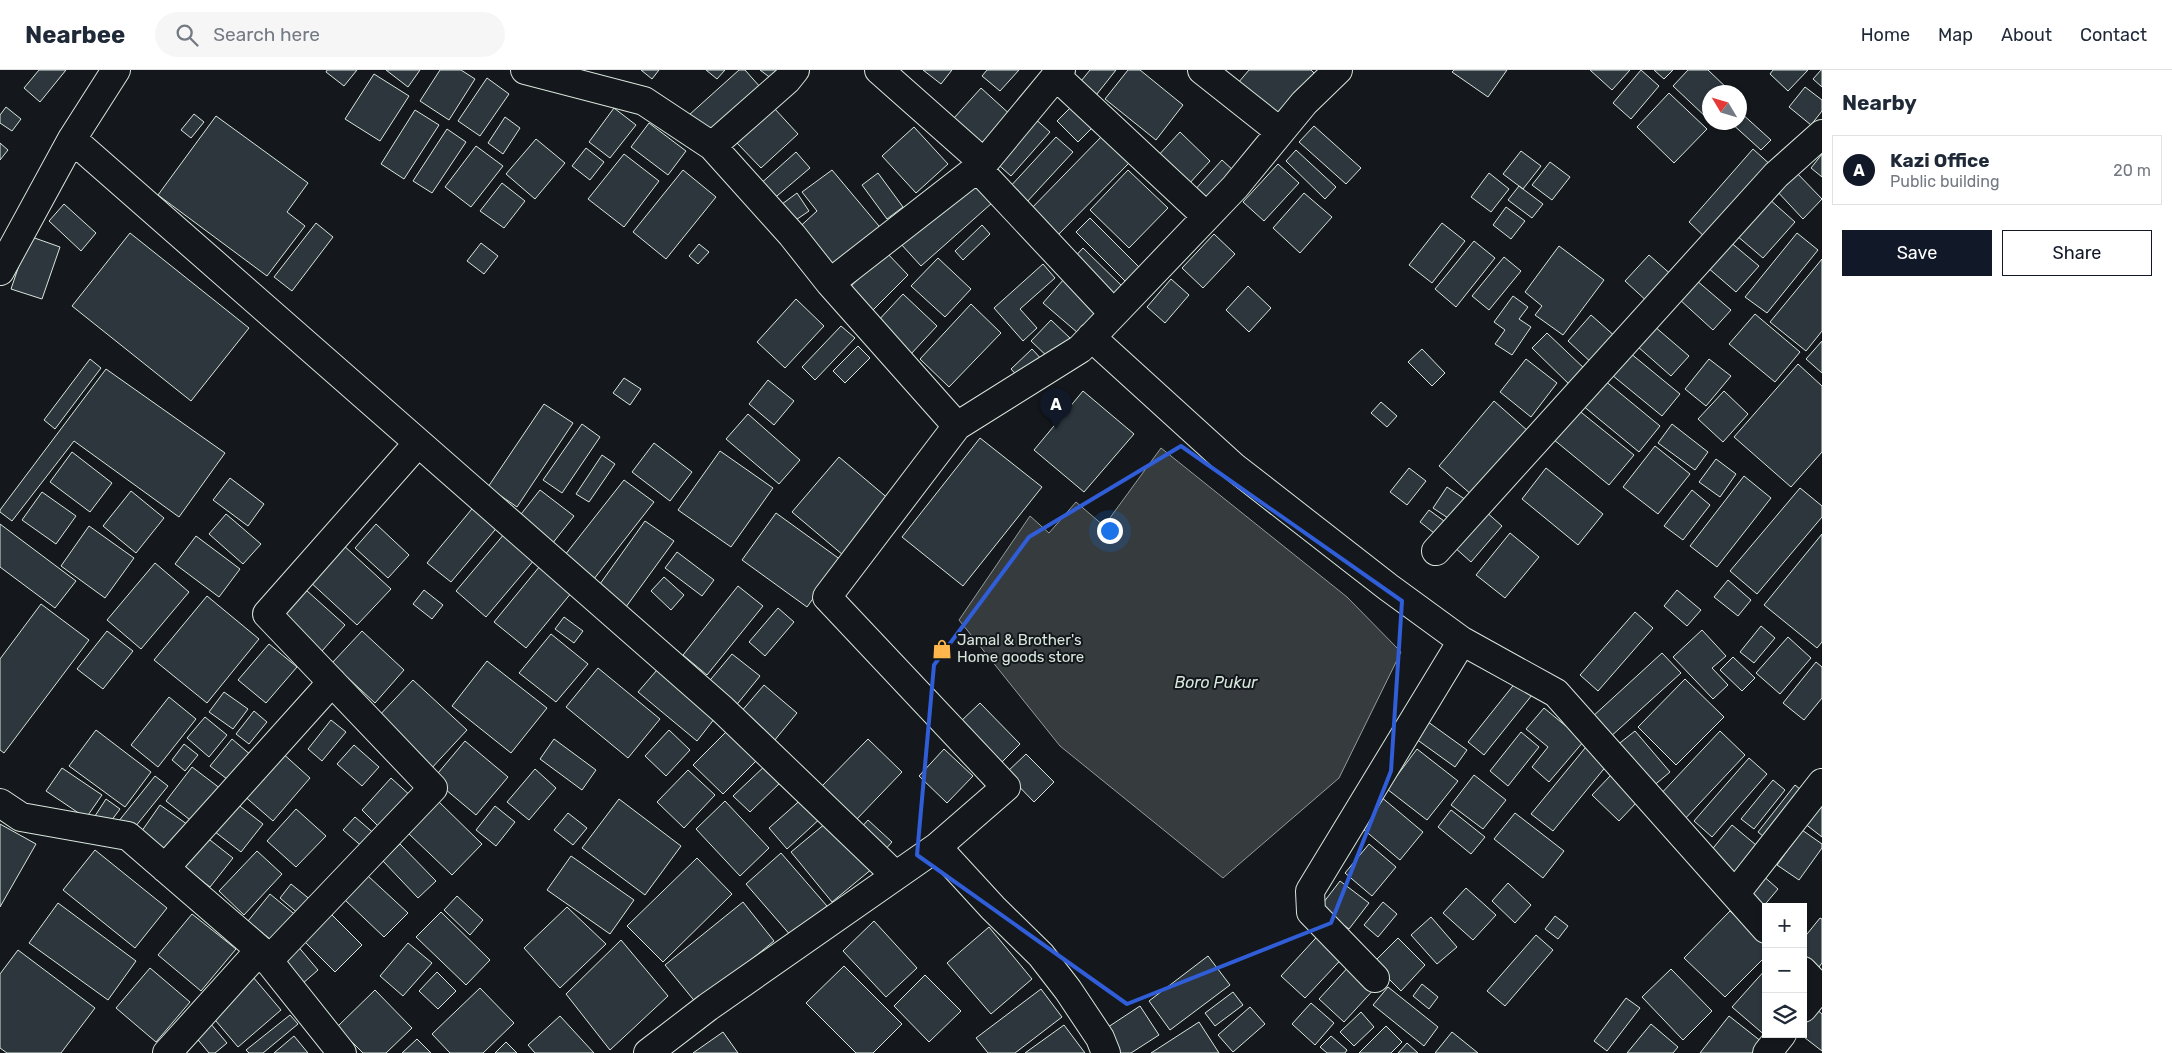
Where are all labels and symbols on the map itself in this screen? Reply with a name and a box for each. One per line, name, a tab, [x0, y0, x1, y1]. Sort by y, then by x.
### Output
north arrow	[1702, 85, 1747, 130]
pin: A	[1040, 388, 1072, 429]
your location	[1097, 518, 1123, 544]
place label: Jamal & Brother's Home goods store	[957, 631, 1084, 666]
shop icon: Jamal & Brother's Home goods store	[931, 638, 953, 660]
water label: Boro Pukur	[1175, 673, 1258, 692]

